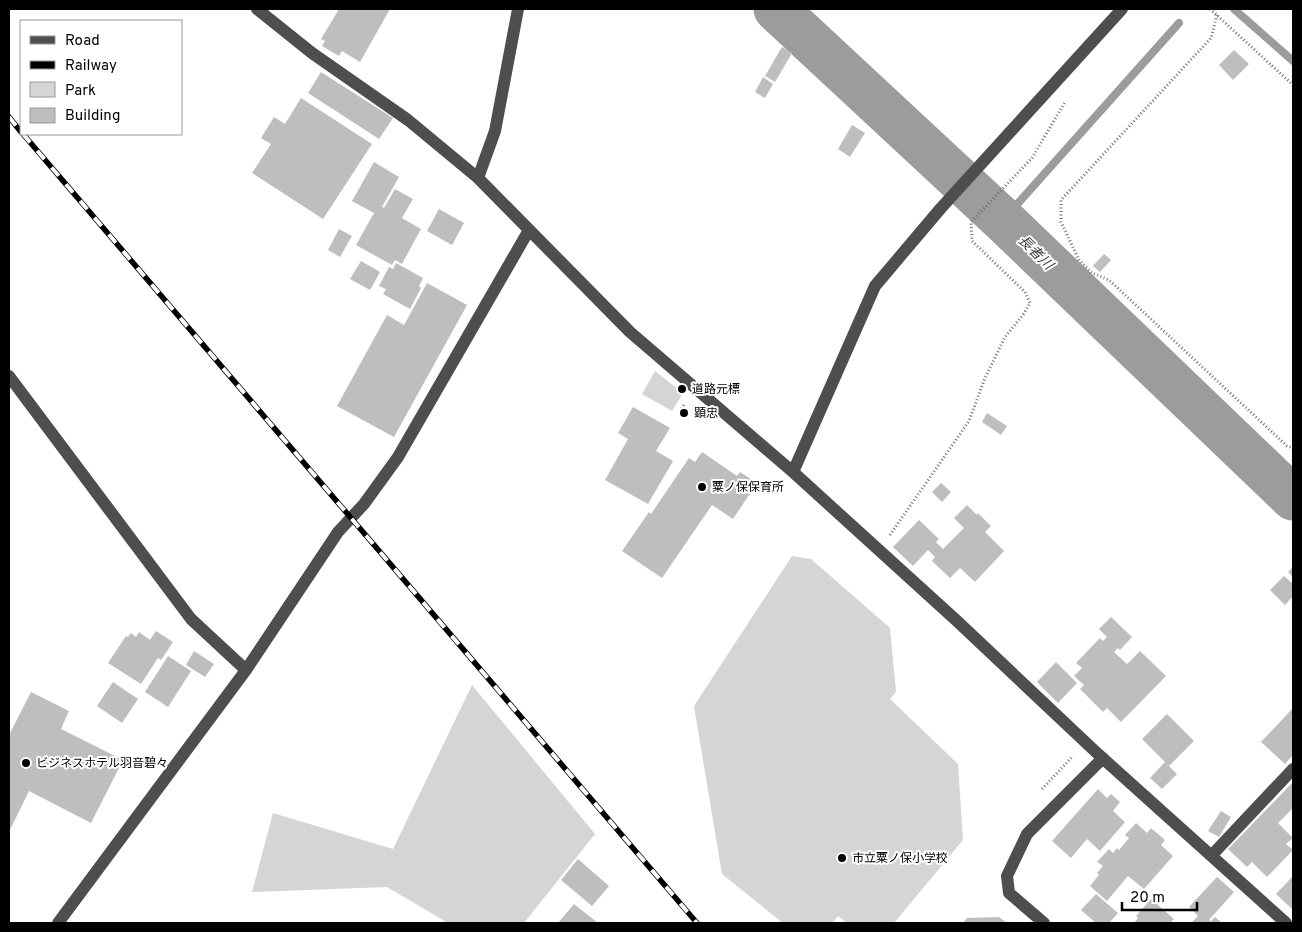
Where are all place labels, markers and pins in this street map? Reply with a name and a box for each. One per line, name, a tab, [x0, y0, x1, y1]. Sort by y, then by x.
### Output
place label: 道路元標	[692, 382, 740, 398]
marker: 道路元標	[676, 383, 688, 395]
place label: 顕忠	[694, 406, 718, 422]
marker: 顕忠	[678, 407, 690, 419]
place label: 粟ノ保保育所	[712, 480, 784, 496]
marker: 粟ノ保保育所	[696, 481, 708, 493]
place label: ビジネスホテル羽音碧々	[36, 756, 168, 772]
marker: ビジネスホテル羽音碧々	[20, 757, 32, 769]
place label: 市立粟ノ保小学校	[852, 851, 948, 867]
marker: 市立粟ノ保小学校	[836, 852, 848, 864]

